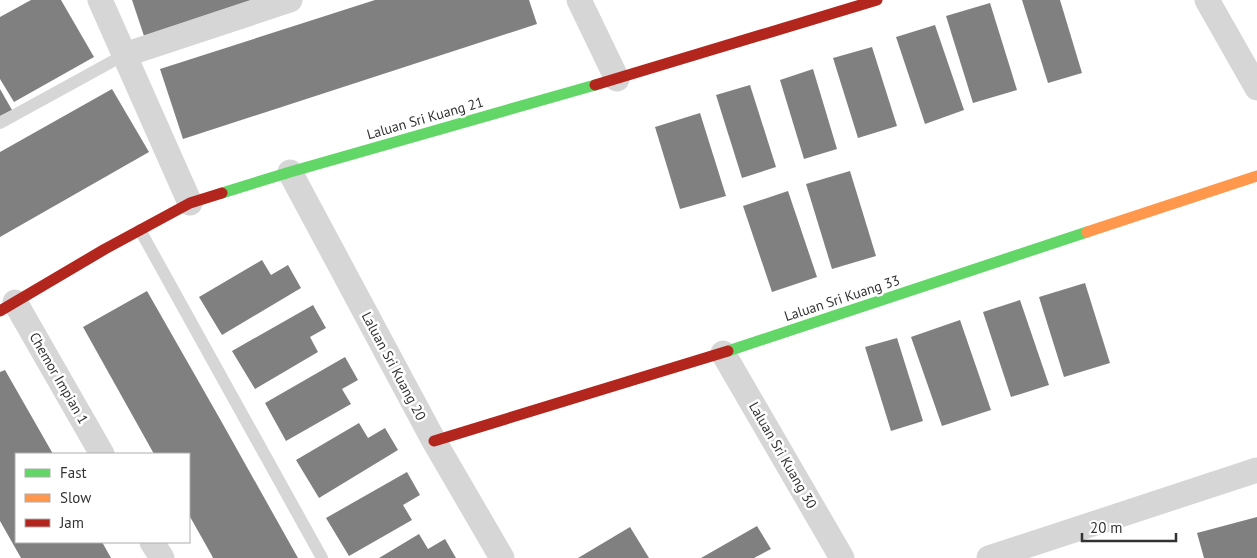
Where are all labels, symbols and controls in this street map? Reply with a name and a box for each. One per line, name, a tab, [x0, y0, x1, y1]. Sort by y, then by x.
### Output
street label: Laluan Sri Kuang 21	[365, 93, 485, 143]
street label: Laluan Sri Kuang 33	[782, 271, 902, 325]
street label: Laluan Sri Kuang 20	[358, 309, 430, 424]
street label: Chemor Impian 1	[25, 329, 93, 427]
street label: Laluan Sri Kuang 30	[745, 398, 821, 512]
legend	[15, 453, 190, 543]
text: Fast	[60, 463, 87, 482]
text: Slow	[60, 488, 91, 507]
scale bar	[1082, 510, 1176, 542]
text: Jam	[59, 513, 84, 532]
text: 20 m	[1090, 518, 1123, 537]

